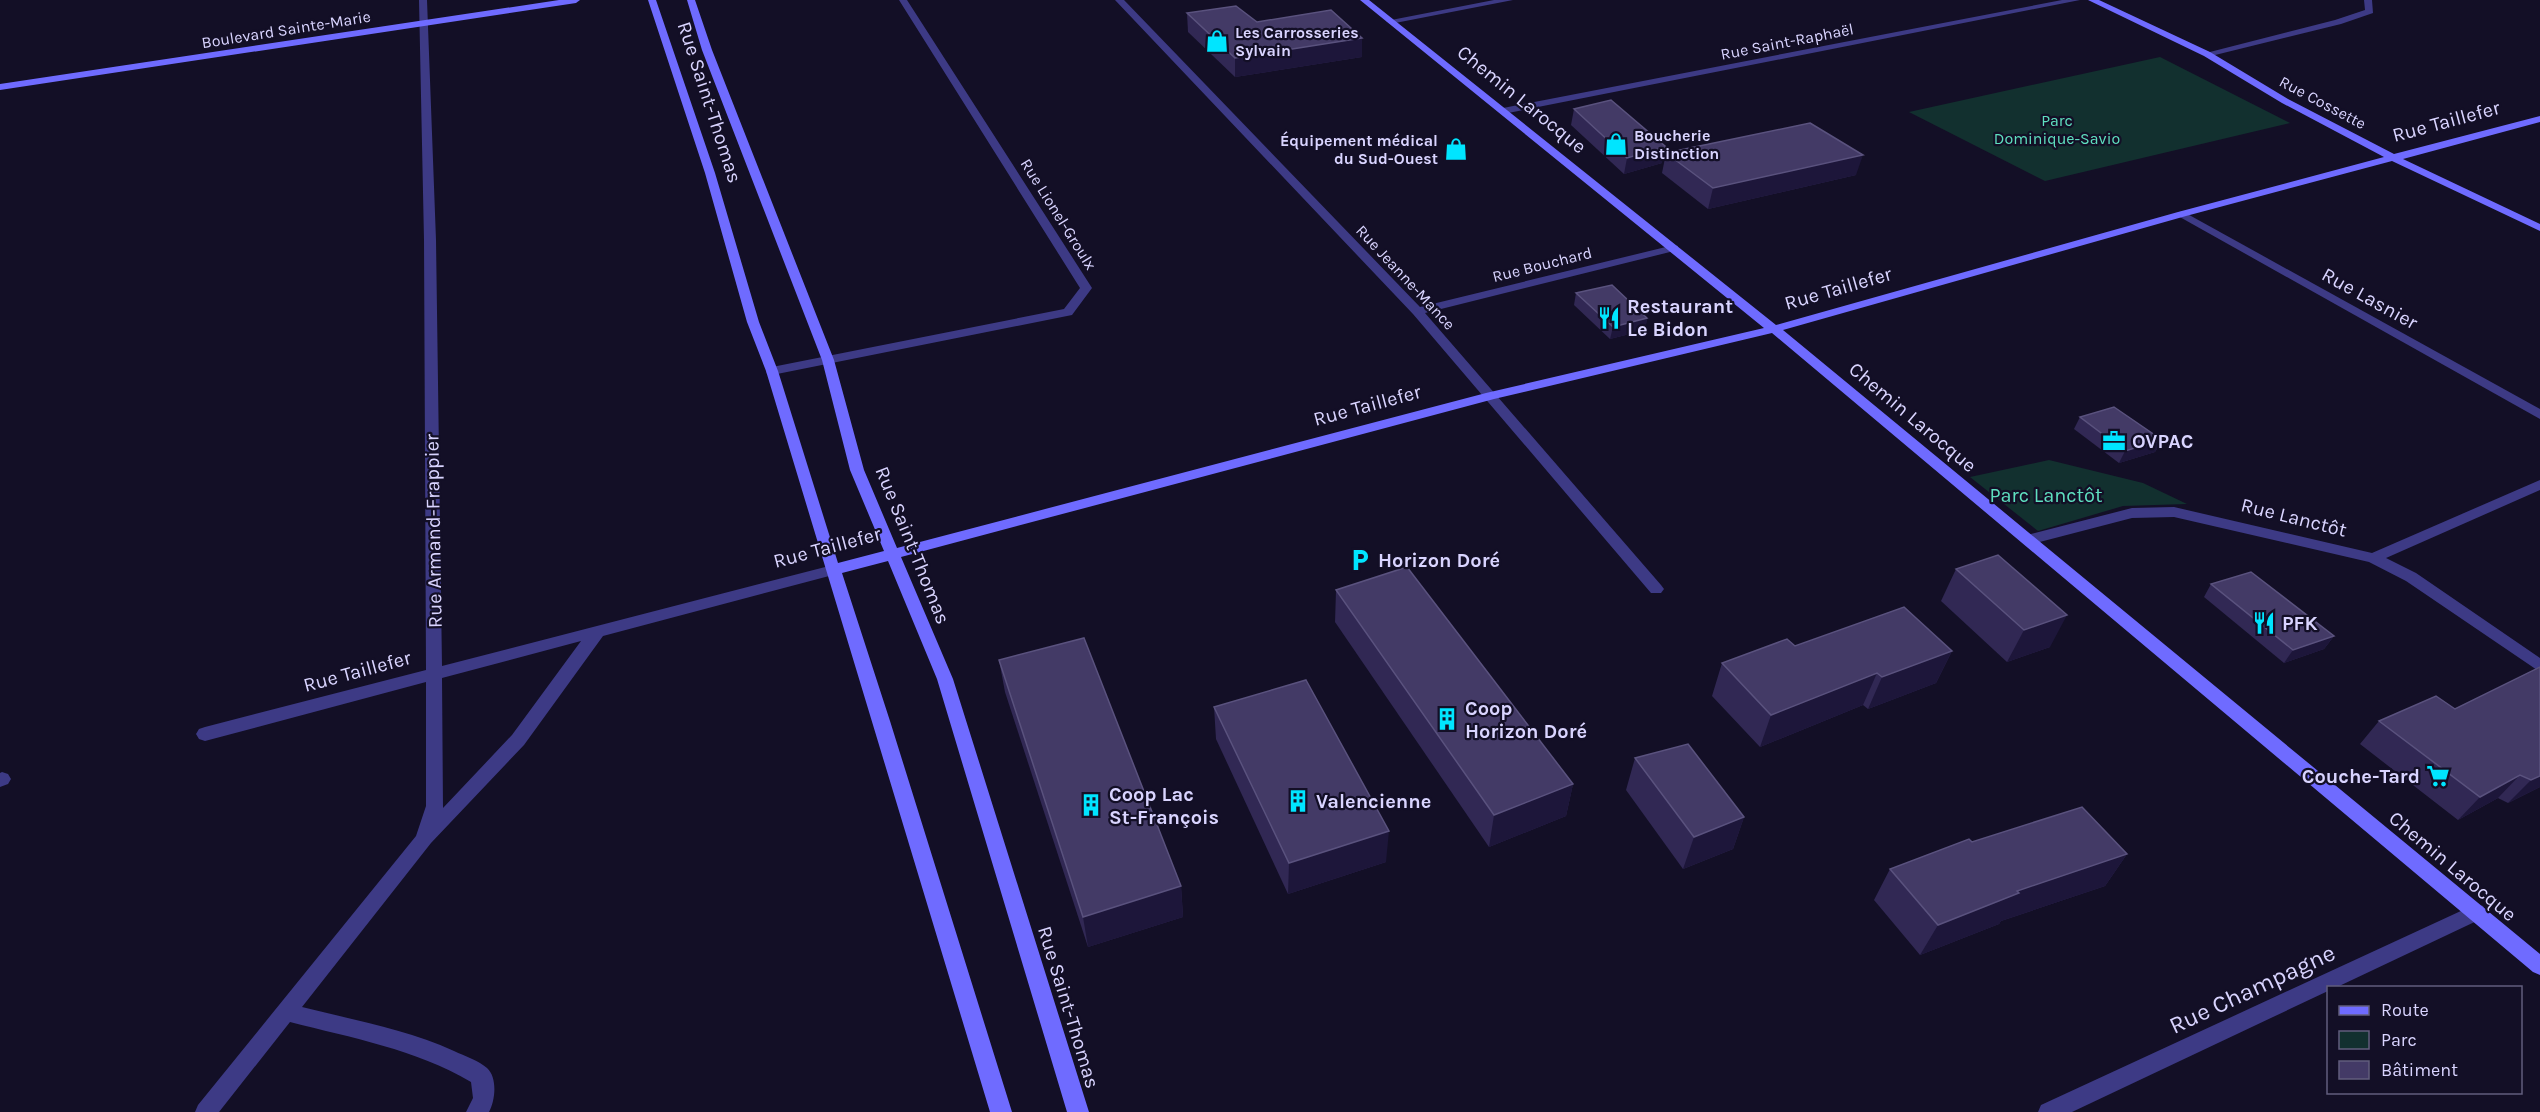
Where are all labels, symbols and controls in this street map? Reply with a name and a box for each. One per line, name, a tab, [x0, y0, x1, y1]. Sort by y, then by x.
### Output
street label: Boulevard Sainte-Marie	[200, 7, 372, 52]
street label: Rue Saint-Thomas	[673, 19, 746, 186]
street label: Rue Saint-Raphaël	[1719, 19, 1855, 64]
place label: Les Carrosseries Sylvain	[1235, 23, 1359, 60]
shop icon: Les Carrosseries Sylvain	[1204, 28, 1230, 54]
street label: Chemin Larocque	[1453, 40, 1591, 158]
street label: Rue Cossette	[2276, 72, 2369, 133]
street label: Rue Taillefer	[2390, 96, 2503, 147]
park label: Parc Dominique-Savio	[1994, 111, 2120, 148]
place label: Boucherie Distinction	[1634, 126, 1719, 163]
place label: Équipement médical du Sud-Ouest	[1280, 131, 1438, 168]
shop icon: Boucherie Distinction	[1603, 131, 1629, 157]
shop icon: Équipement médical du Sud-Ouest	[1443, 136, 1469, 162]
street label: Rue Lionel-Groulx	[1017, 155, 1100, 273]
street label: Rue Jeanne-Mance	[1352, 221, 1459, 334]
street label: Rue Bouchard	[1490, 243, 1594, 286]
street label: Rue Taillefer	[1782, 262, 1895, 315]
street label: Rue Lasnier	[2318, 263, 2422, 335]
place label: Restaurant Le Bidon	[1627, 295, 1733, 341]
restaurant icon: Restaurant Le Bidon	[1596, 305, 1622, 331]
street label: Chemin Larocque	[1844, 357, 1981, 477]
street label: Rue Taillefer	[1311, 380, 1424, 431]
office icon: OVPAC	[2101, 428, 2127, 454]
place label: OVPAC	[2132, 430, 2193, 453]
street label: Rue Armand-Frappier	[420, 433, 447, 628]
street label: Rue Saint-Thomas	[870, 463, 955, 627]
park label: Parc Lanctôt	[1989, 484, 2103, 507]
street label: Rue Lanctôt	[2239, 493, 2350, 542]
street label: Rue Taillefer	[771, 522, 884, 573]
parking icon: Horizon Doré	[1347, 547, 1373, 573]
place label: Horizon Doré	[1378, 549, 1500, 572]
restaurant icon: PFK	[2251, 610, 2277, 636]
place label: PFK	[2282, 612, 2318, 635]
street label: Rue Taillefer	[301, 646, 414, 697]
place label: Coop Horizon Doré	[1465, 697, 1587, 743]
building icon: Coop Horizon Doré	[1434, 706, 1460, 732]
supermarket icon: Couche-Tard	[2425, 763, 2451, 789]
place label: Couche-Tard	[2302, 765, 2420, 788]
place label: Coop Lac St-François	[1109, 783, 1219, 829]
building icon: Valencienne	[1285, 788, 1311, 814]
place label: Valencienne	[1316, 790, 1431, 813]
building icon: Coop Lac St-François	[1078, 792, 1104, 818]
street label: Chemin Larocque	[2384, 806, 2521, 926]
street label: Rue Saint-Thomas	[1033, 923, 1104, 1091]
street label: Rue Champagne	[2165, 938, 2339, 1040]
legend	[2327, 986, 2522, 1094]
text: Route	[2381, 999, 2429, 1021]
text: Parc	[2381, 1029, 2417, 1051]
text: Bâtiment	[2381, 1059, 2458, 1081]

